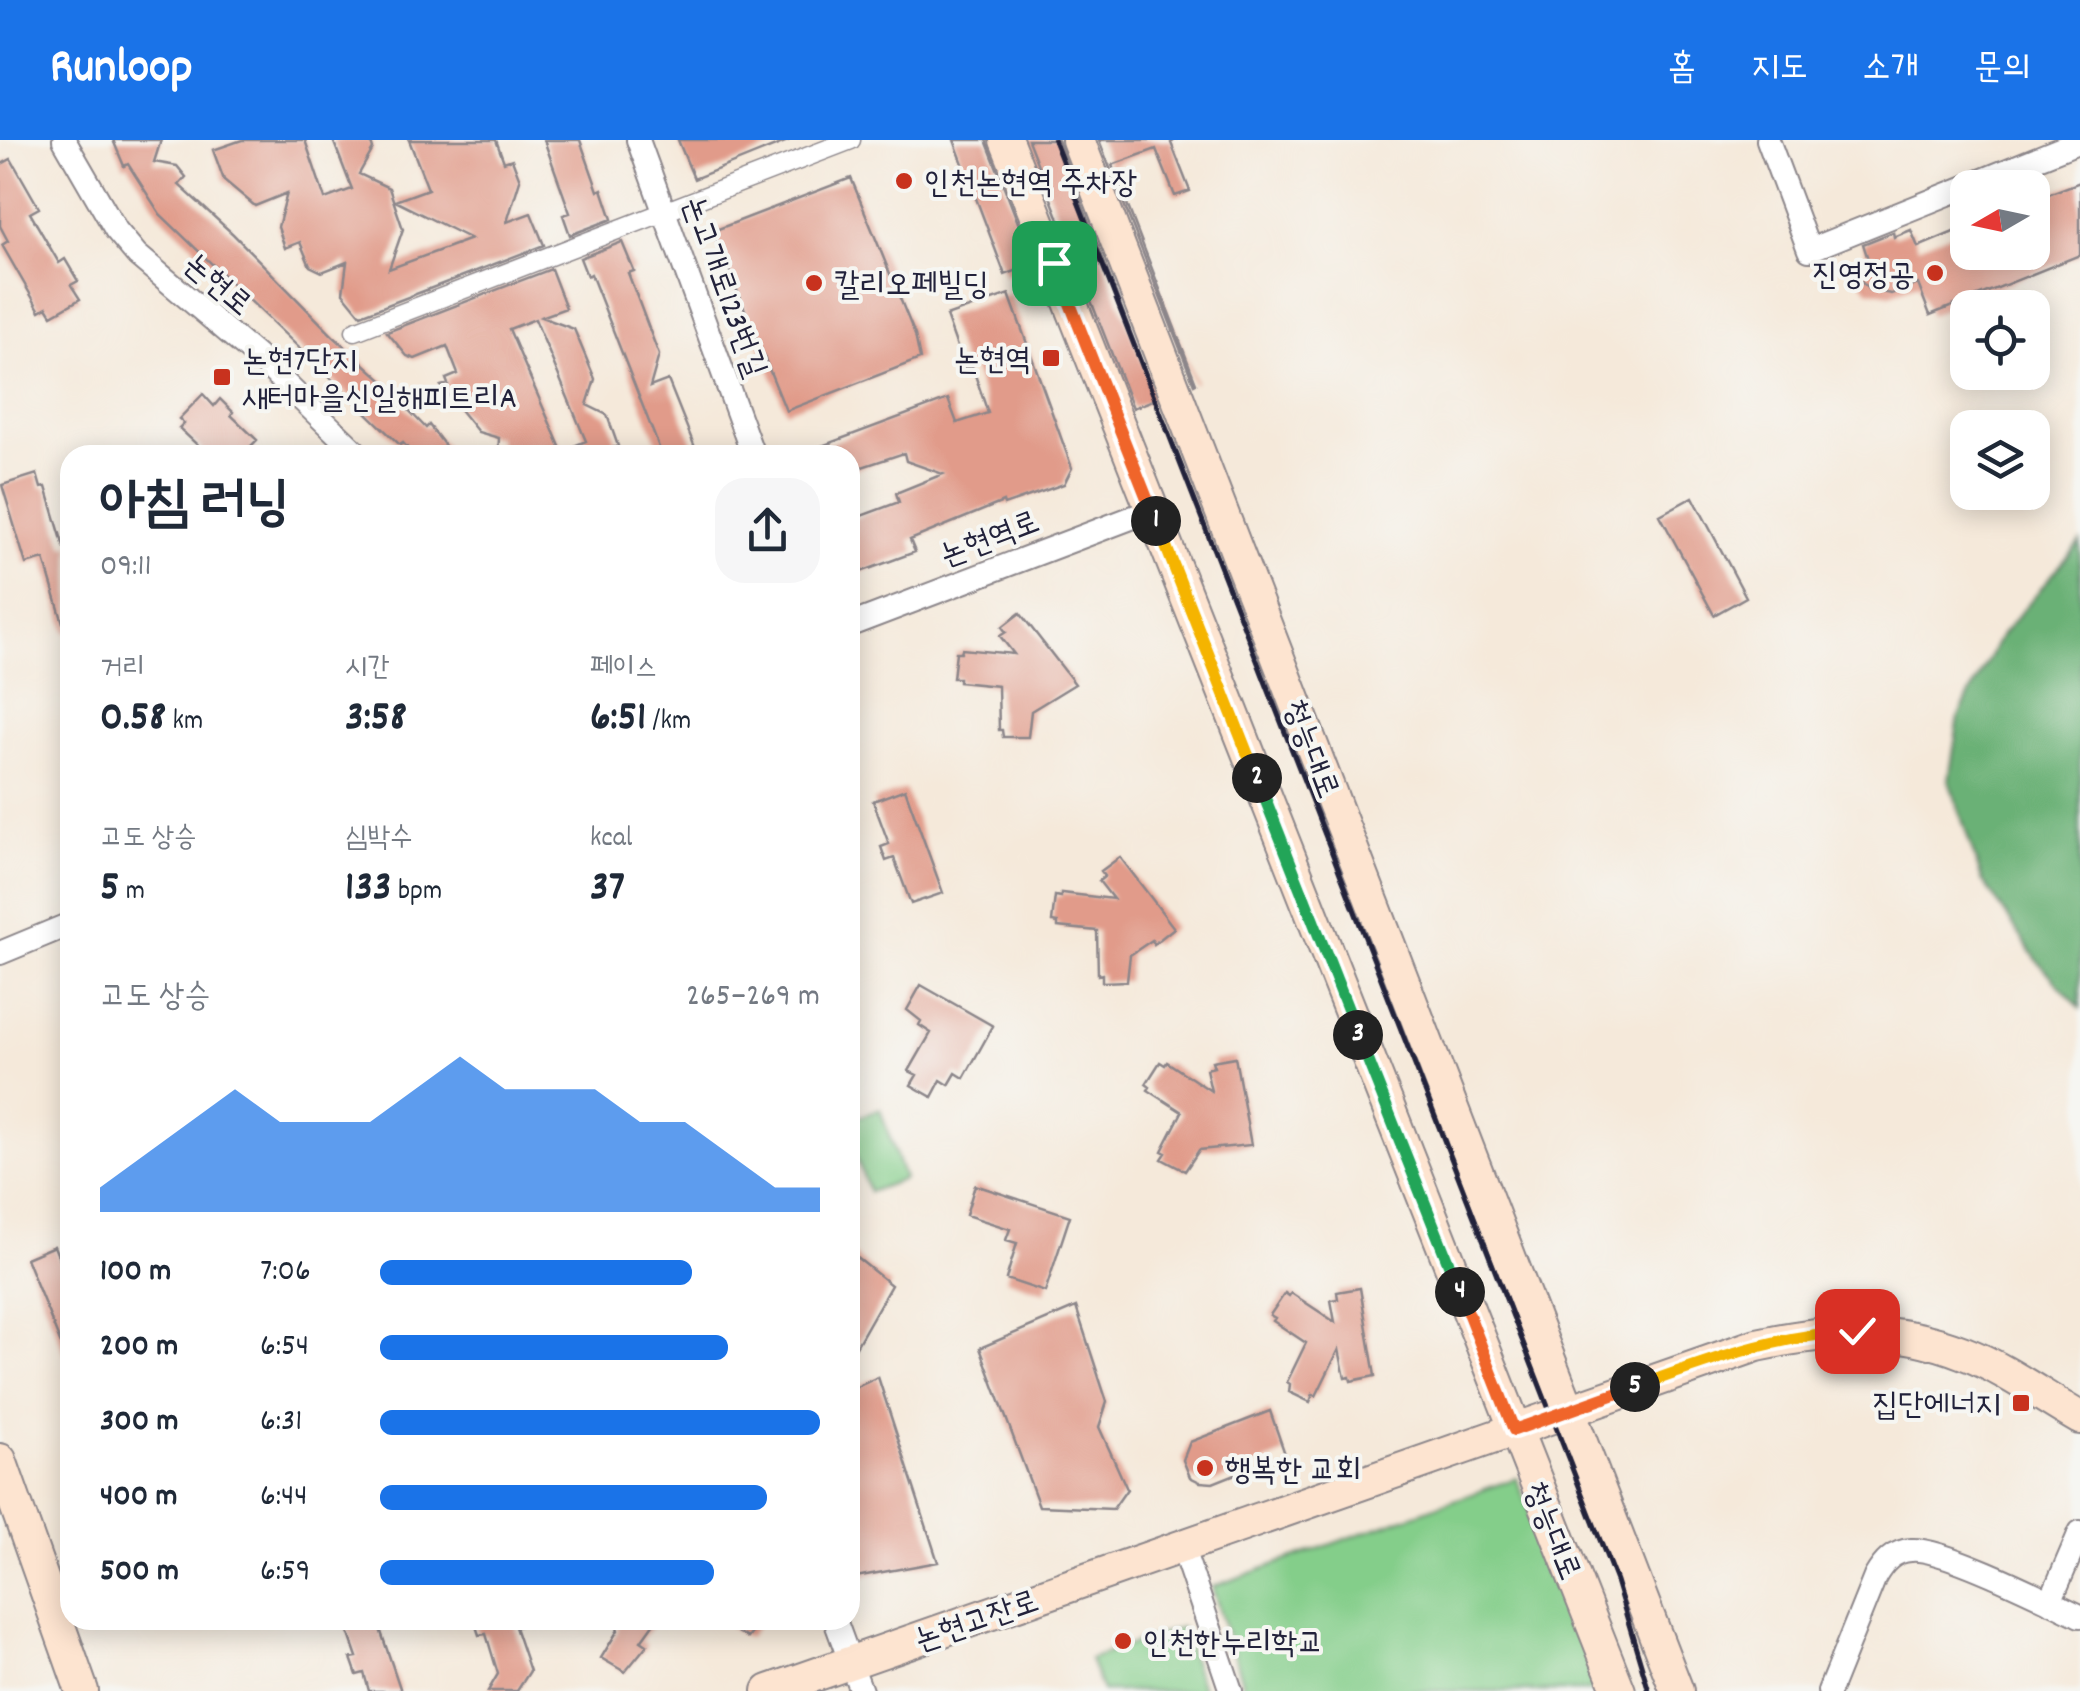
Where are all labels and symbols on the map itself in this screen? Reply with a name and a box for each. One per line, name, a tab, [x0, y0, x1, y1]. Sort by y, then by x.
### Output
place label: 인천논현역 주차장	[924, 163, 1137, 209]
marker: 인천논현역 주차장	[893, 170, 915, 192]
north arrow	[1950, 170, 2050, 270]
street label: 논고개로123번길	[667, 191, 775, 385]
pin	[1012, 221, 1097, 306]
street label: 논현로	[171, 244, 260, 329]
place label: 진영정공	[1812, 255, 1915, 301]
marker: 진영정공	[1924, 262, 1946, 284]
place label: 칼리오페빌딩	[834, 265, 989, 311]
marker: 칼리오페빌딩	[803, 272, 825, 294]
place label: 논현역	[954, 340, 1031, 386]
place label: 논현7단지 새터마을신일해피트리A	[242, 341, 517, 424]
marker: 논현역	[1040, 347, 1062, 369]
marker: 논현7단지 새터마을신일해피트리A	[211, 366, 233, 388]
pin: 1	[1131, 496, 1181, 546]
street label: 논현역로	[934, 502, 1047, 582]
street label: 청능대로	[1268, 693, 1348, 806]
pin: 2	[1232, 753, 1282, 803]
pin: 3	[1333, 1010, 1383, 1060]
pin: 4	[1435, 1267, 1485, 1317]
pin	[1815, 1289, 1900, 1374]
pin: 5	[1610, 1362, 1660, 1412]
place label: 집단에너지	[1872, 1385, 2001, 1431]
marker: 집단에너지	[2010, 1392, 2032, 1414]
place label: 행복한 교회	[1225, 1450, 1361, 1496]
marker: 행복한 교회	[1194, 1457, 1216, 1479]
street label: 청능대로	[1509, 1476, 1590, 1588]
street label: 논현고잔로	[909, 1581, 1046, 1666]
place label: 인천한누리학교	[1143, 1623, 1323, 1669]
marker: 인천한누리학교	[1112, 1630, 1134, 1652]

